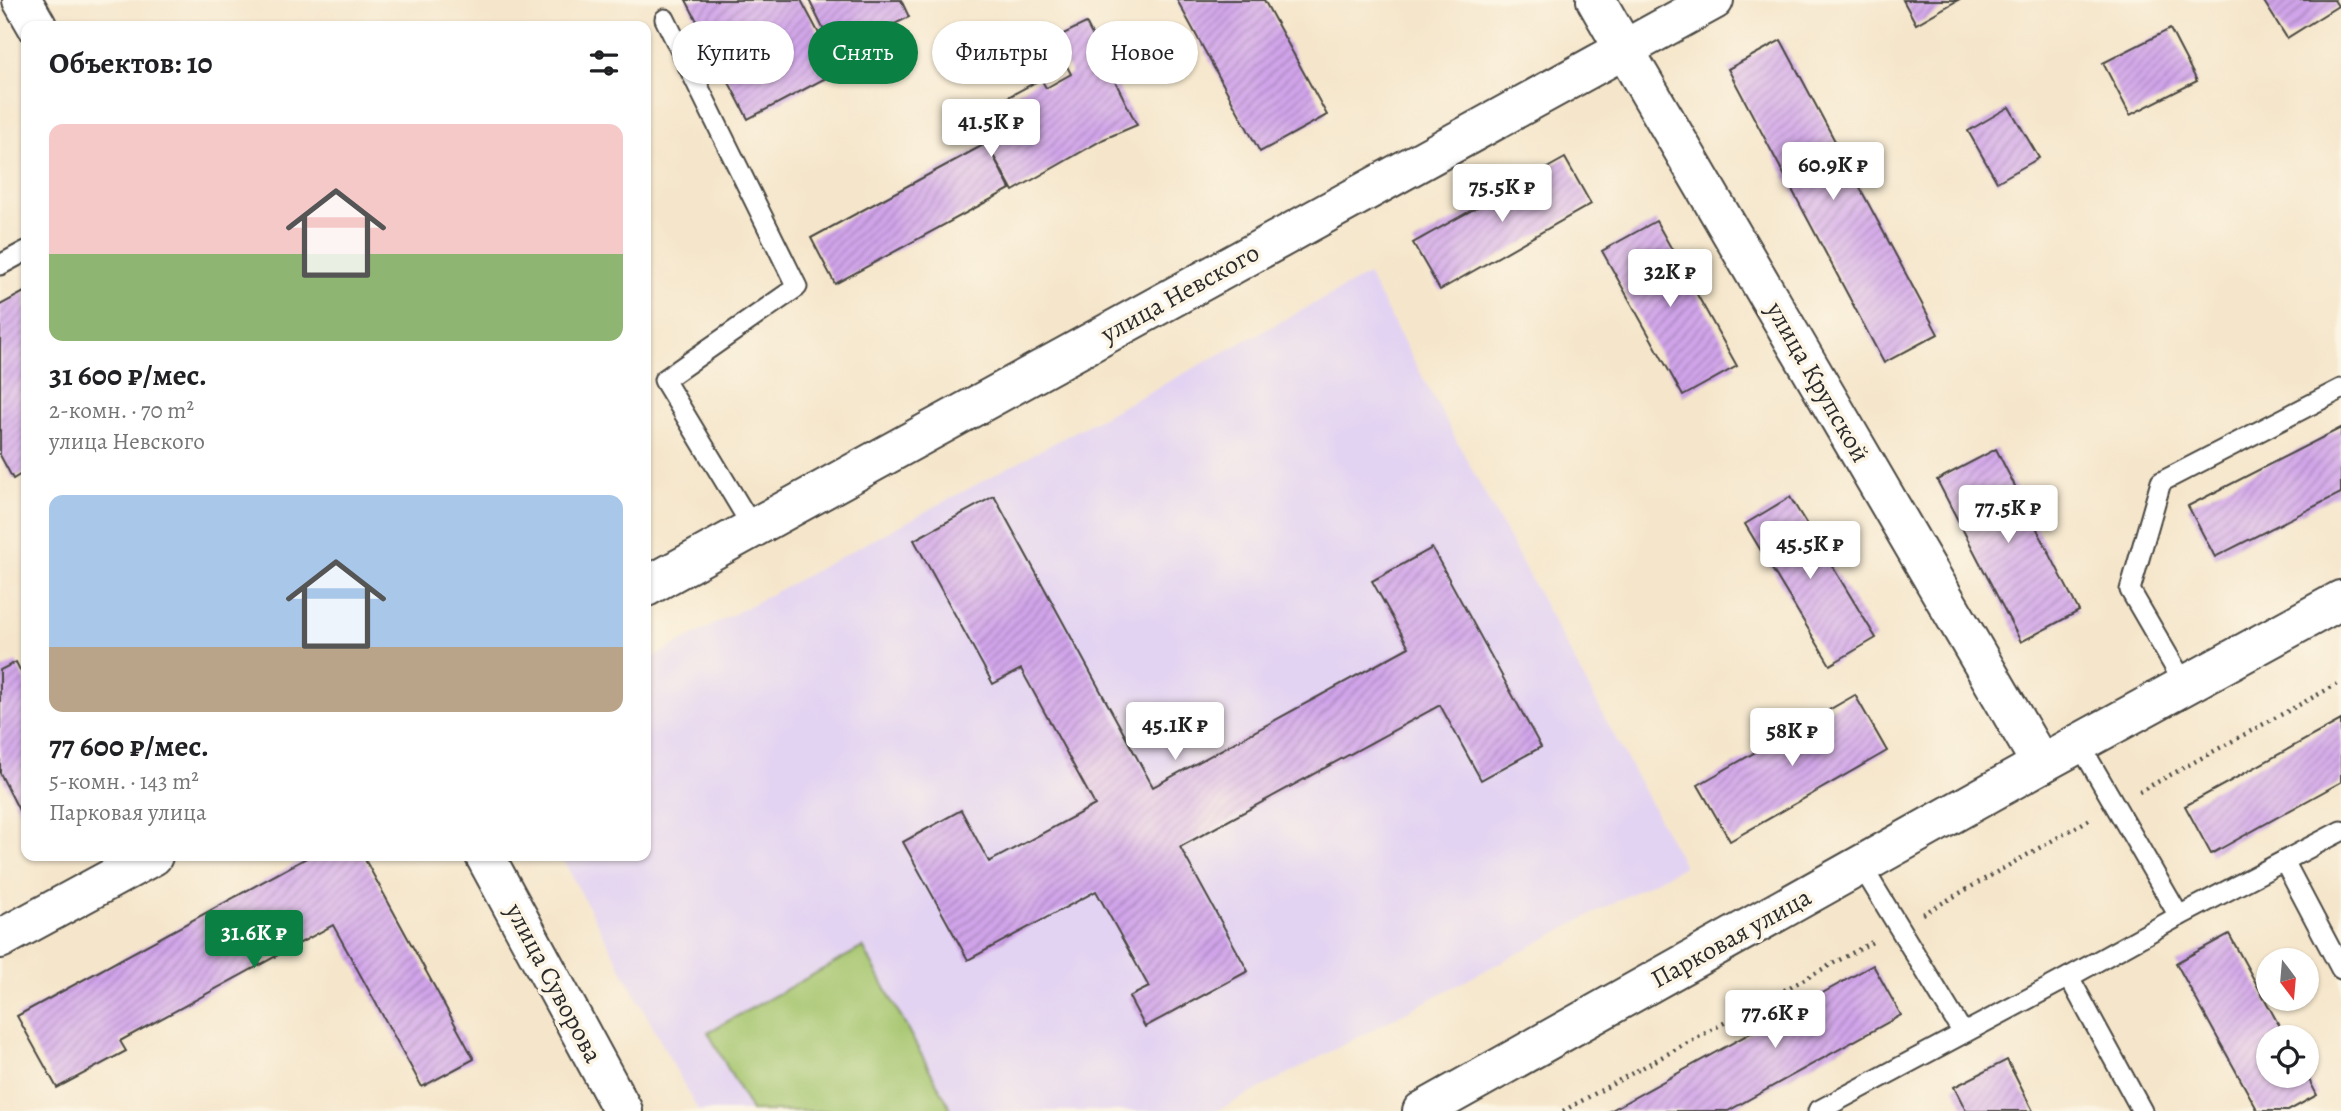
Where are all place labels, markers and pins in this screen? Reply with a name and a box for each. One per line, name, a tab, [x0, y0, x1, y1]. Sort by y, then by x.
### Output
pin: 41.5K ₽	[926, 100, 1056, 159]
pin: 60.9K ₽	[1768, 142, 1898, 202]
pin: 75.5K ₽	[1437, 164, 1567, 224]
pin: 32K ₽	[1621, 250, 1719, 309]
pin: 77.5K ₽	[1943, 486, 2073, 545]
pin: 45.5K ₽	[1745, 522, 1875, 581]
pin: 45.1K ₽	[1110, 702, 1240, 762]
pin: 58K ₽	[1743, 708, 1841, 768]
pin: 31.6K ₽	[189, 911, 319, 970]
pin: 77.6K ₽	[1710, 990, 1840, 1050]

